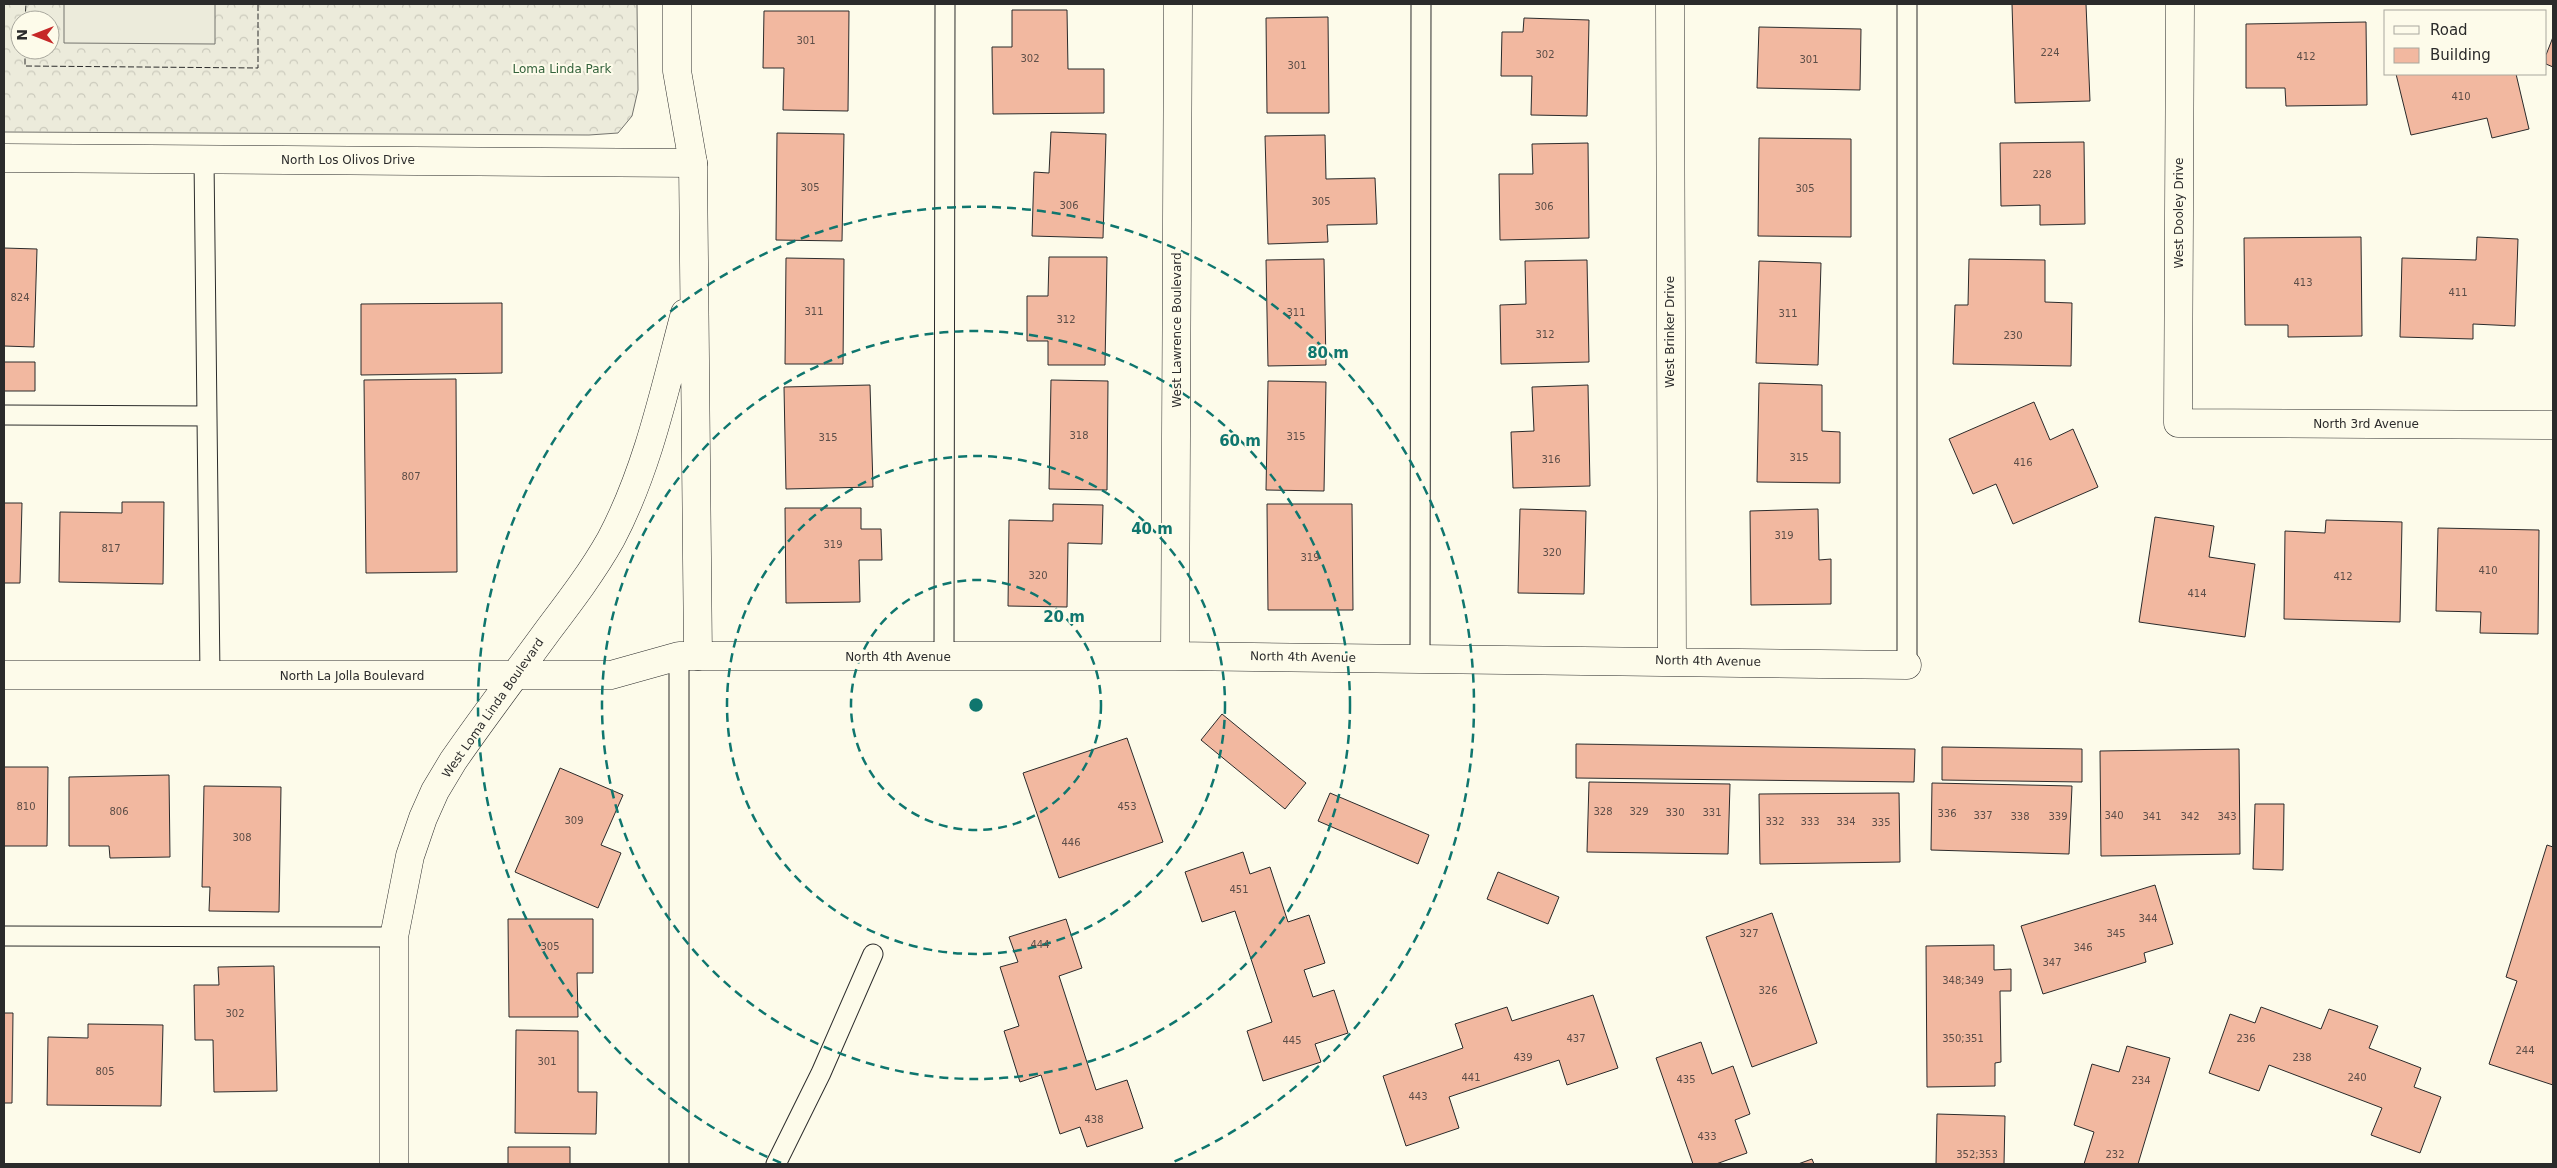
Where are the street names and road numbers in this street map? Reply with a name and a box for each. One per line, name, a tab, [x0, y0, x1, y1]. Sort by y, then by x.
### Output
street label: North Los Olivos Drive	[281, 153, 415, 167]
street label: West Dooley Drive	[2172, 158, 2186, 268]
street label: West Lawrence Boulevard	[1170, 252, 1184, 408]
street label: West Brinker Drive	[1663, 276, 1677, 388]
street label: North 3rd Avenue	[2313, 417, 2419, 431]
street label: West Loma Linda Boulevard	[439, 636, 547, 780]
street label: North 4th Avenue	[1250, 649, 1356, 665]
street label: North 4th Avenue	[845, 650, 951, 664]
street label: North 4th Avenue	[1655, 653, 1761, 669]
street label: North La Jolla Boulevard	[280, 669, 424, 683]

